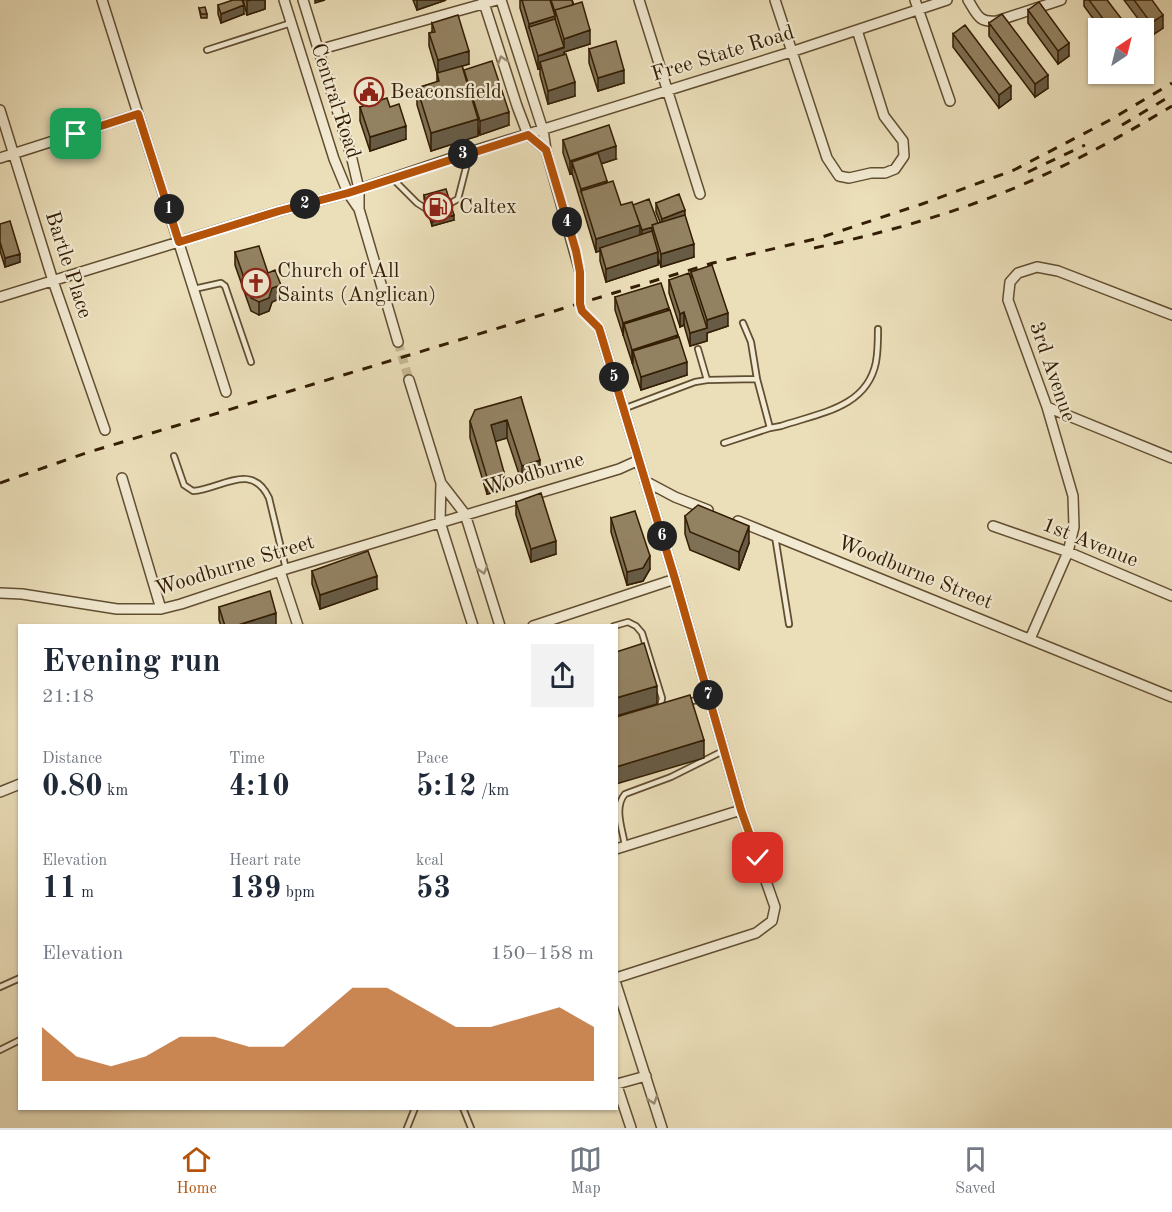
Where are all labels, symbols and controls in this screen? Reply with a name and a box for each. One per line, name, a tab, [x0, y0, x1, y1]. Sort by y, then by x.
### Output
north arrow	[1088, 18, 1154, 84]
map controls	[1088, 18, 1154, 84]
street label: Free State Road	[649, 22, 797, 86]
street label: Central Road	[307, 41, 363, 161]
one-way arrow	[497, 55, 509, 66]
public building icon: Beaconsfield	[353, 76, 385, 108]
place label: Beaconsfield	[390, 82, 502, 103]
pin	[50, 108, 101, 159]
icon: arrive	[59, 117, 92, 150]
pin: 3	[448, 139, 478, 169]
text: 3	[458, 146, 468, 162]
pin: 2	[290, 189, 320, 219]
fuel station icon: Caltex	[422, 191, 454, 223]
pin: 1	[154, 194, 184, 224]
text: 2	[300, 196, 310, 212]
place label: Caltex	[459, 197, 517, 218]
text: 1	[164, 201, 174, 217]
pin: 4	[552, 207, 582, 237]
street label: Bartle Place	[41, 209, 95, 321]
text: 4	[562, 214, 572, 230]
place label: Church of All Saints (Anglican)	[277, 261, 436, 306]
church icon: Church of All Saints (Anglican)	[240, 267, 272, 299]
street label: 3rd Avenue	[1025, 319, 1079, 425]
pin: 5	[599, 362, 629, 392]
text: 5	[609, 369, 619, 385]
street label: Woodburne	[481, 449, 587, 499]
street label: 1st Avenue	[1039, 514, 1141, 572]
pin: 6	[647, 521, 677, 551]
text: 6	[657, 528, 667, 544]
street label: Woodburne Street	[153, 532, 317, 600]
street label: Woodburne Street	[834, 532, 996, 614]
one-way arrow	[476, 564, 489, 575]
button: share	[531, 644, 594, 707]
text: Evening run	[42, 646, 221, 679]
pin: 7	[693, 680, 723, 710]
text: 21:18	[42, 687, 94, 707]
text: 7	[703, 687, 713, 703]
text: Distance	[42, 751, 102, 767]
text: Time	[229, 751, 265, 767]
text: Pace	[416, 751, 448, 767]
text: 0.80	[42, 772, 103, 802]
text: 4:10	[229, 772, 290, 802]
text: 5:12	[416, 772, 477, 802]
text: km	[103, 783, 128, 799]
text: /km	[477, 783, 509, 799]
pin	[732, 832, 783, 883]
icon: check	[741, 841, 774, 874]
text: Elevation	[42, 853, 107, 869]
text: Heart rate	[229, 853, 301, 869]
text: kcal	[416, 853, 444, 869]
text: 11	[42, 874, 77, 904]
text: 139	[229, 874, 281, 904]
text: 53	[416, 874, 451, 904]
text: m	[77, 885, 94, 901]
text: bpm	[281, 885, 315, 901]
text: Elevation	[42, 944, 123, 964]
text: 150–158 m	[491, 944, 594, 964]
one-way arrow	[646, 1094, 658, 1105]
tab: Home	[176, 1143, 217, 1199]
tab: Map	[569, 1143, 602, 1199]
tab: Saved	[955, 1143, 996, 1199]

